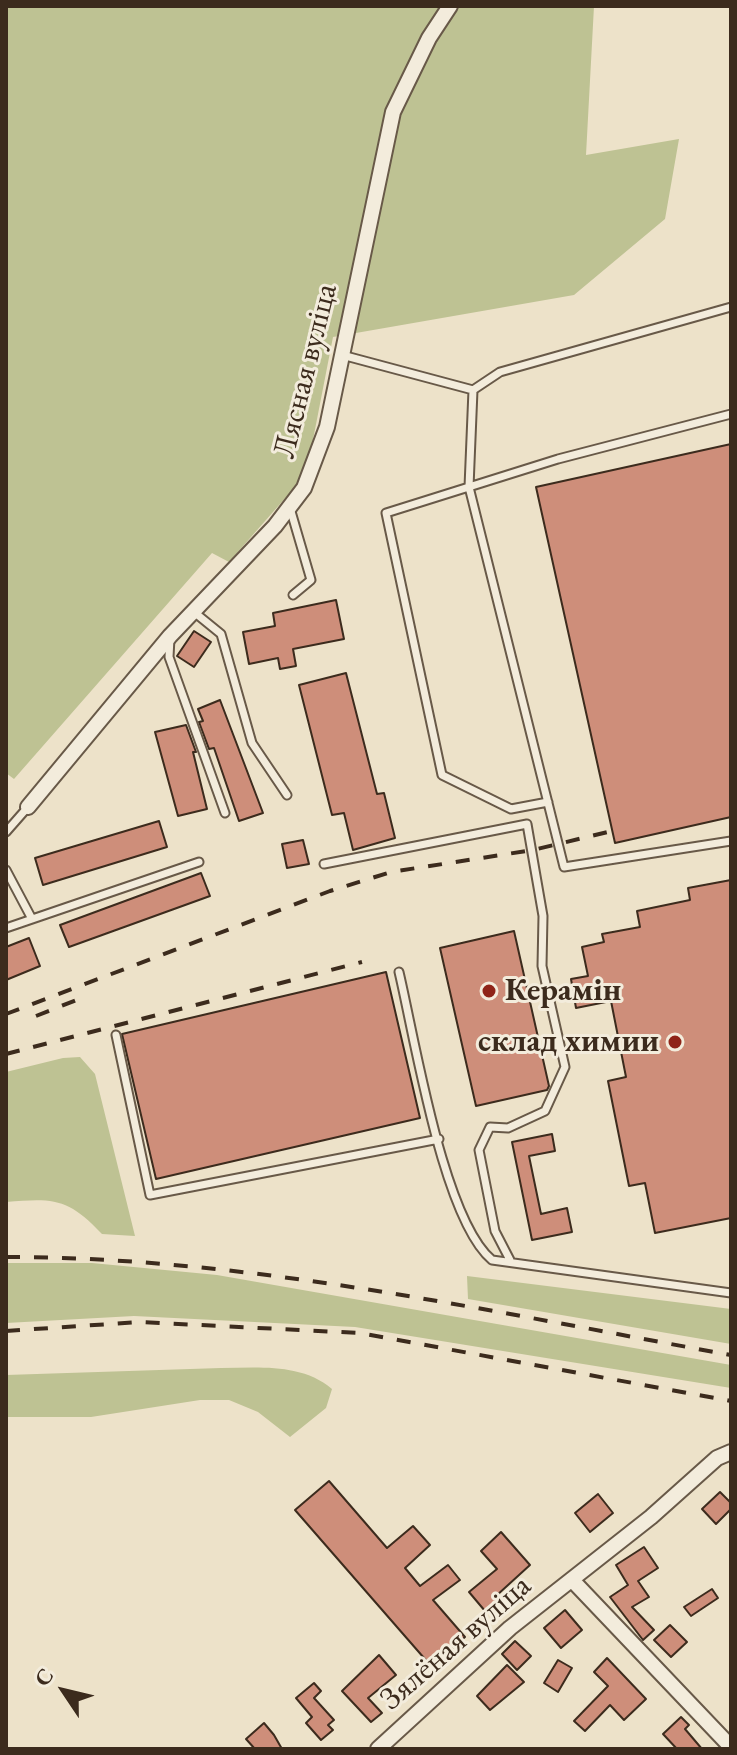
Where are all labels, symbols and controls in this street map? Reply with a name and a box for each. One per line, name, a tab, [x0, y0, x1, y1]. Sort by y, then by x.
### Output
street label: Лясная вуліца	[266, 280, 346, 462]
place label: Керамін	[505, 972, 621, 1010]
marker: Керамін	[480, 982, 498, 1000]
place label: склад химии	[478, 1023, 659, 1061]
marker: склад химии	[666, 1033, 684, 1051]
street label: Зялёная вуліца	[373, 1567, 539, 1719]
north arrow	[24, 1651, 104, 1731]
text: С	[28, 1662, 60, 1692]

